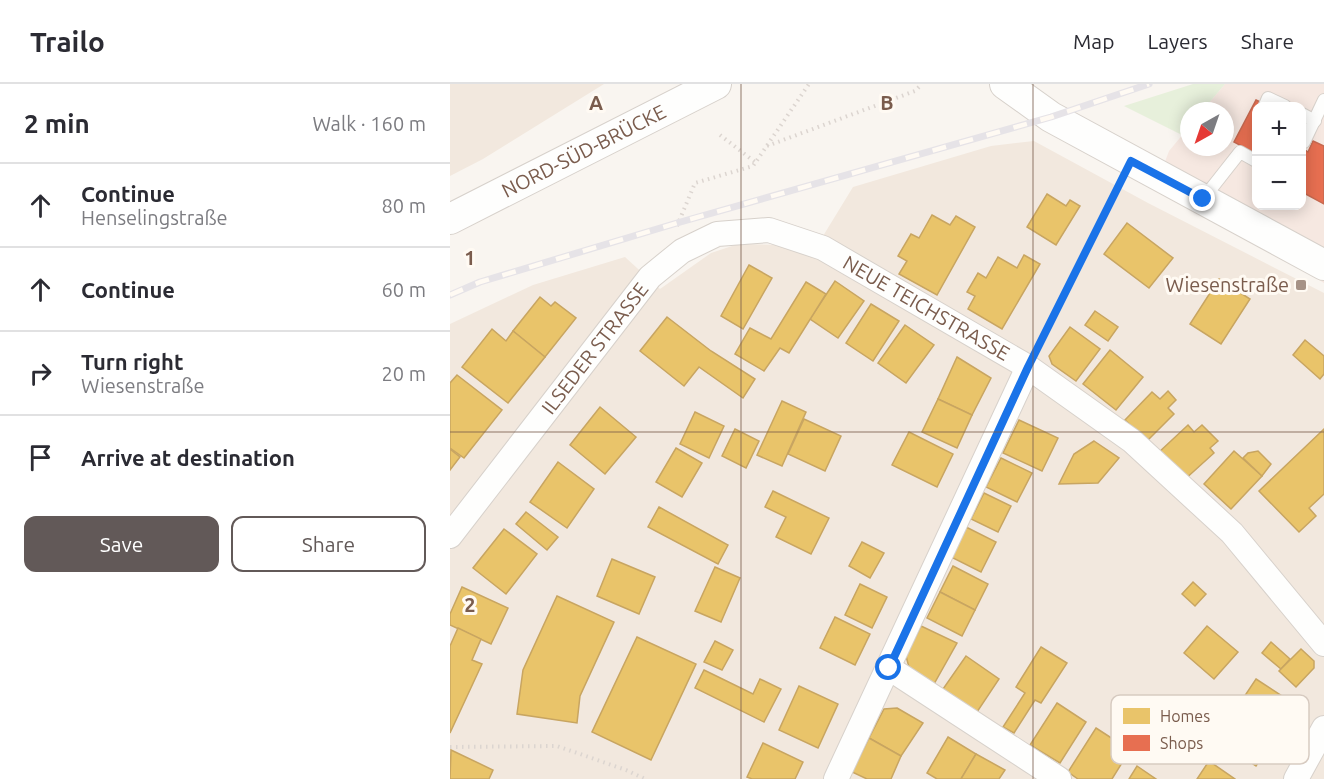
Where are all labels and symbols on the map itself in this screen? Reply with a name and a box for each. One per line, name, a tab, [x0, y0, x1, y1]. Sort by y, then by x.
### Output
text: A	[589, 91, 603, 114]
text: B	[880, 91, 894, 114]
street label: NORD-SÜD-BRÜCKE	[498, 99, 669, 202]
north arrow	[1180, 102, 1234, 156]
route end	[1189, 185, 1215, 211]
text: 1	[464, 246, 476, 269]
street label: NEUE TEICHSTRASSE	[839, 250, 1014, 365]
place label: Wiesenstraße	[1166, 273, 1289, 296]
street label: ILSEDER STRASSE	[536, 278, 652, 418]
marker: Wiesenstraße	[1294, 278, 1308, 292]
text: 2	[464, 593, 476, 616]
route start	[875, 654, 901, 680]
legend	[1111, 695, 1309, 764]
text: Homes	[1160, 707, 1210, 725]
text: Shops	[1160, 734, 1203, 752]

